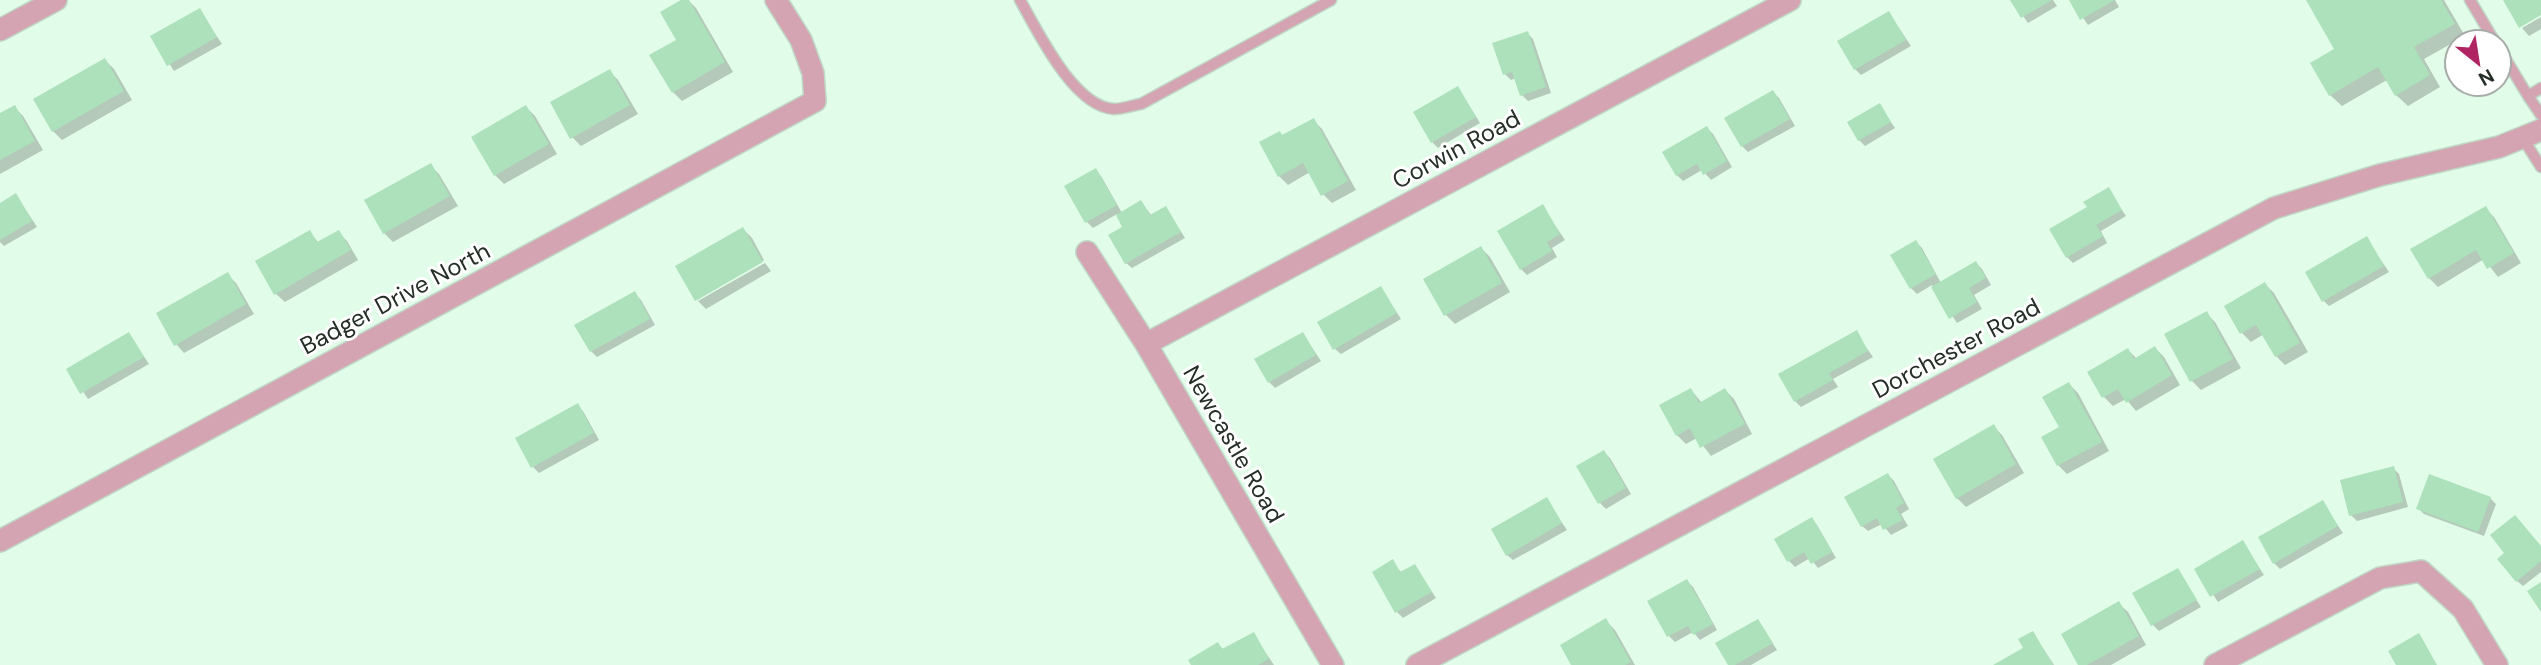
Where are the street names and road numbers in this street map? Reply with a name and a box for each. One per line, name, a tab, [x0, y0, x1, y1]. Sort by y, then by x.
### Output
street label: Corwin Road	[1387, 102, 1525, 196]
street label: Badger Drive North	[295, 235, 495, 361]
street label: Dorchester Road	[1867, 291, 2045, 405]
street label: Newcastle Road	[1176, 360, 1292, 528]

